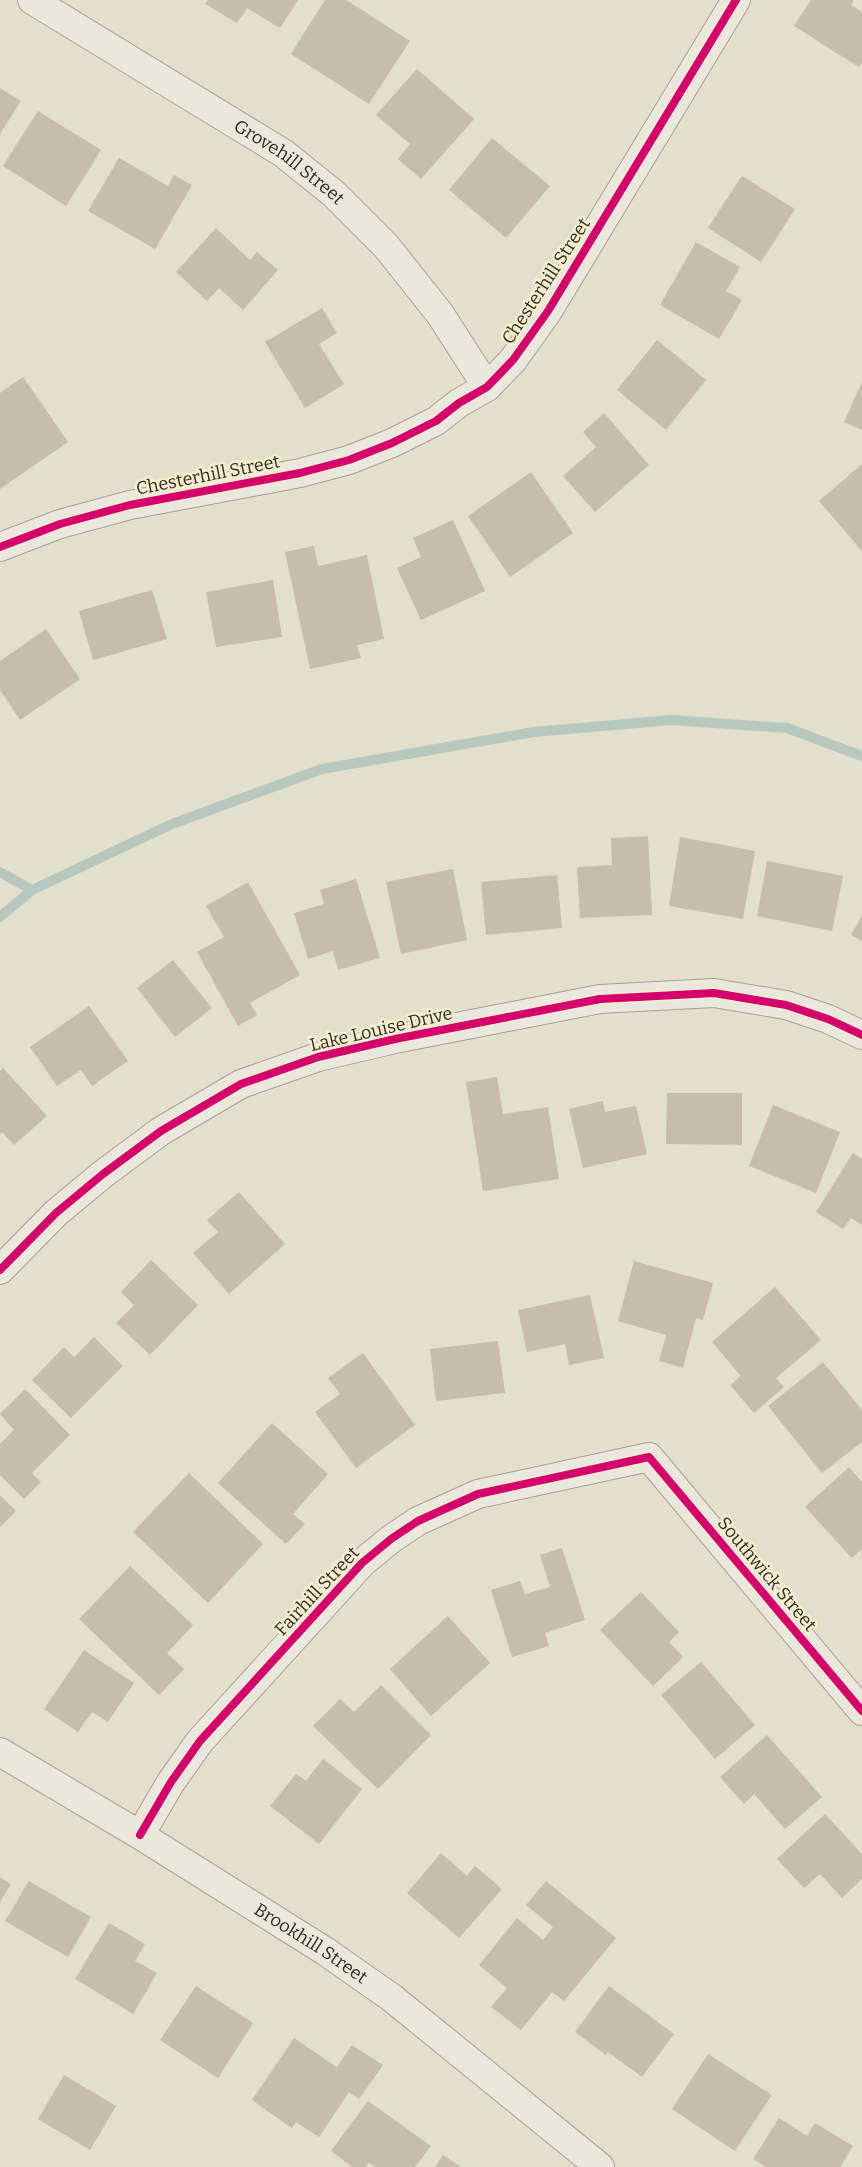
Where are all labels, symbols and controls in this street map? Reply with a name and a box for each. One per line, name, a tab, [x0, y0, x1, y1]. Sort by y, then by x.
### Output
street label: Grovehill Street	[230, 115, 349, 209]
street label: Chesterhill Street	[497, 213, 595, 348]
street label: Chesterhill Street	[134, 450, 282, 500]
street label: Lake Louise Drive	[308, 1002, 454, 1056]
street label: Southwick Street	[713, 1512, 821, 1636]
street label: Fairhill Street	[270, 1542, 364, 1640]
street label: Brookhill Street	[250, 1898, 372, 1989]

